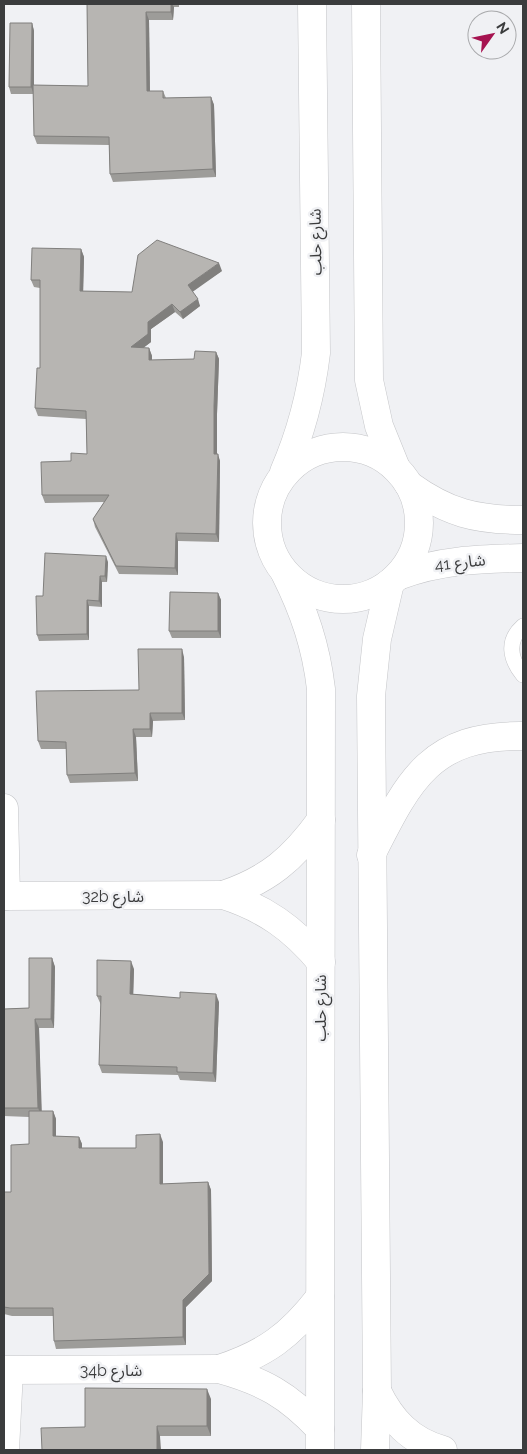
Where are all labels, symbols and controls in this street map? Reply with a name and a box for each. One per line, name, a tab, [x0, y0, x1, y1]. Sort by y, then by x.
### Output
north arrow	[467, 10, 517, 60]
text: N	[493, 19, 513, 37]
street label: شارع حلب	[305, 208, 329, 276]
street label: شارع 41	[434, 550, 487, 578]
street label: 32b شارع	[82, 887, 144, 909]
street label: شارع حلب	[311, 975, 333, 1041]
street label: 34b شارع	[80, 1361, 142, 1383]

